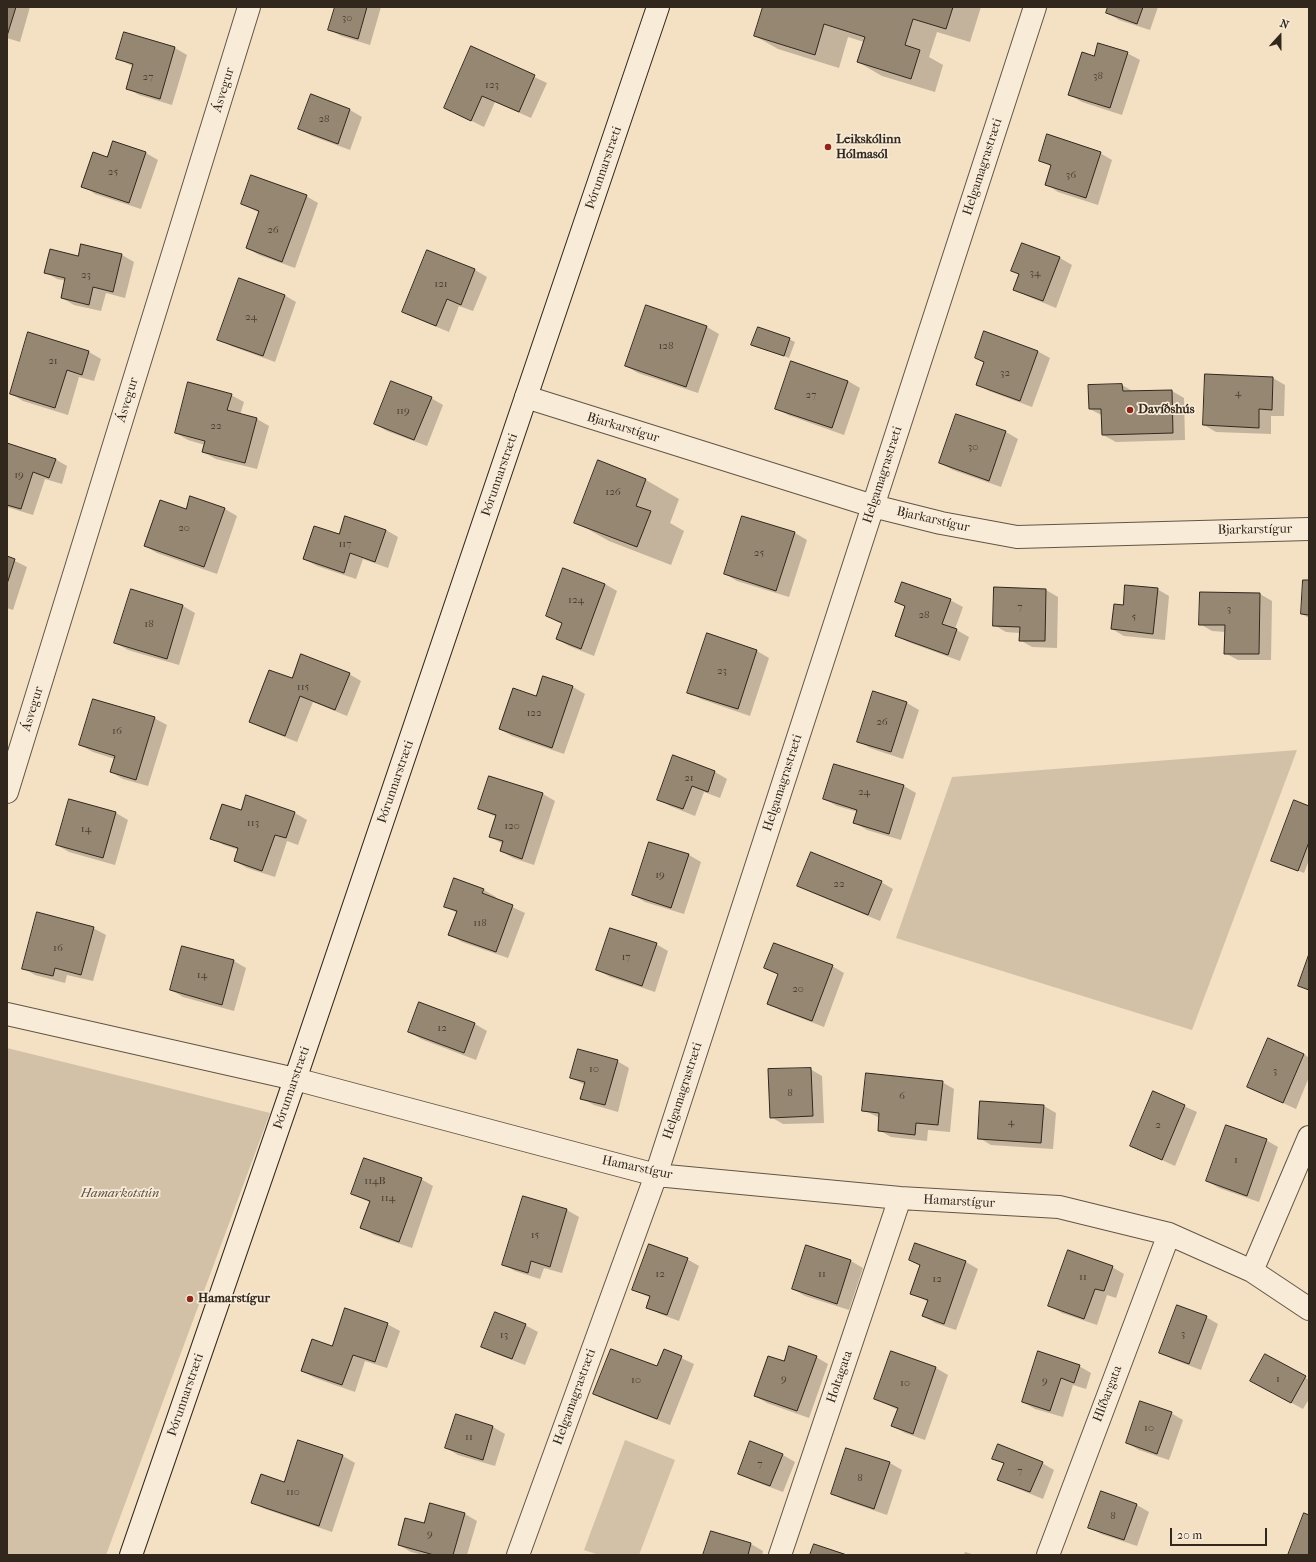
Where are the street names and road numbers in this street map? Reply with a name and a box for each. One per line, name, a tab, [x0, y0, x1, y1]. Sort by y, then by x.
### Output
street label: Ásvegur	[210, 66, 238, 114]
street label: Helgamagrastræti	[960, 116, 1006, 218]
street label: Þórunnarstræti	[583, 125, 625, 211]
street label: Ásvegur	[114, 376, 142, 424]
street label: Bjarkarstígur	[585, 410, 661, 446]
street label: Helgamagrastræti	[860, 424, 906, 526]
street label: Þórunnarstræti	[479, 432, 521, 518]
street label: Bjarkarstígur	[895, 504, 971, 536]
street label: Bjarkarstígur	[1218, 522, 1292, 538]
street label: Ásvegur	[19, 685, 47, 733]
street label: Helgamagrastræti	[760, 732, 806, 834]
street label: Þórunnarstræti	[375, 739, 417, 825]
street label: Helgamagrastræti	[660, 1040, 706, 1142]
street label: Þórunnarstræti	[271, 1045, 313, 1131]
street label: Hamarstígur	[600, 1153, 674, 1183]
street label: Hamarstígur	[923, 1192, 995, 1212]
street label: Helgamagrastræti	[550, 1347, 600, 1447]
street label: Holtagata	[824, 1349, 856, 1405]
street label: Þórunnarstræti	[165, 1352, 207, 1438]
street label: Hlíðargata	[1090, 1364, 1126, 1424]

